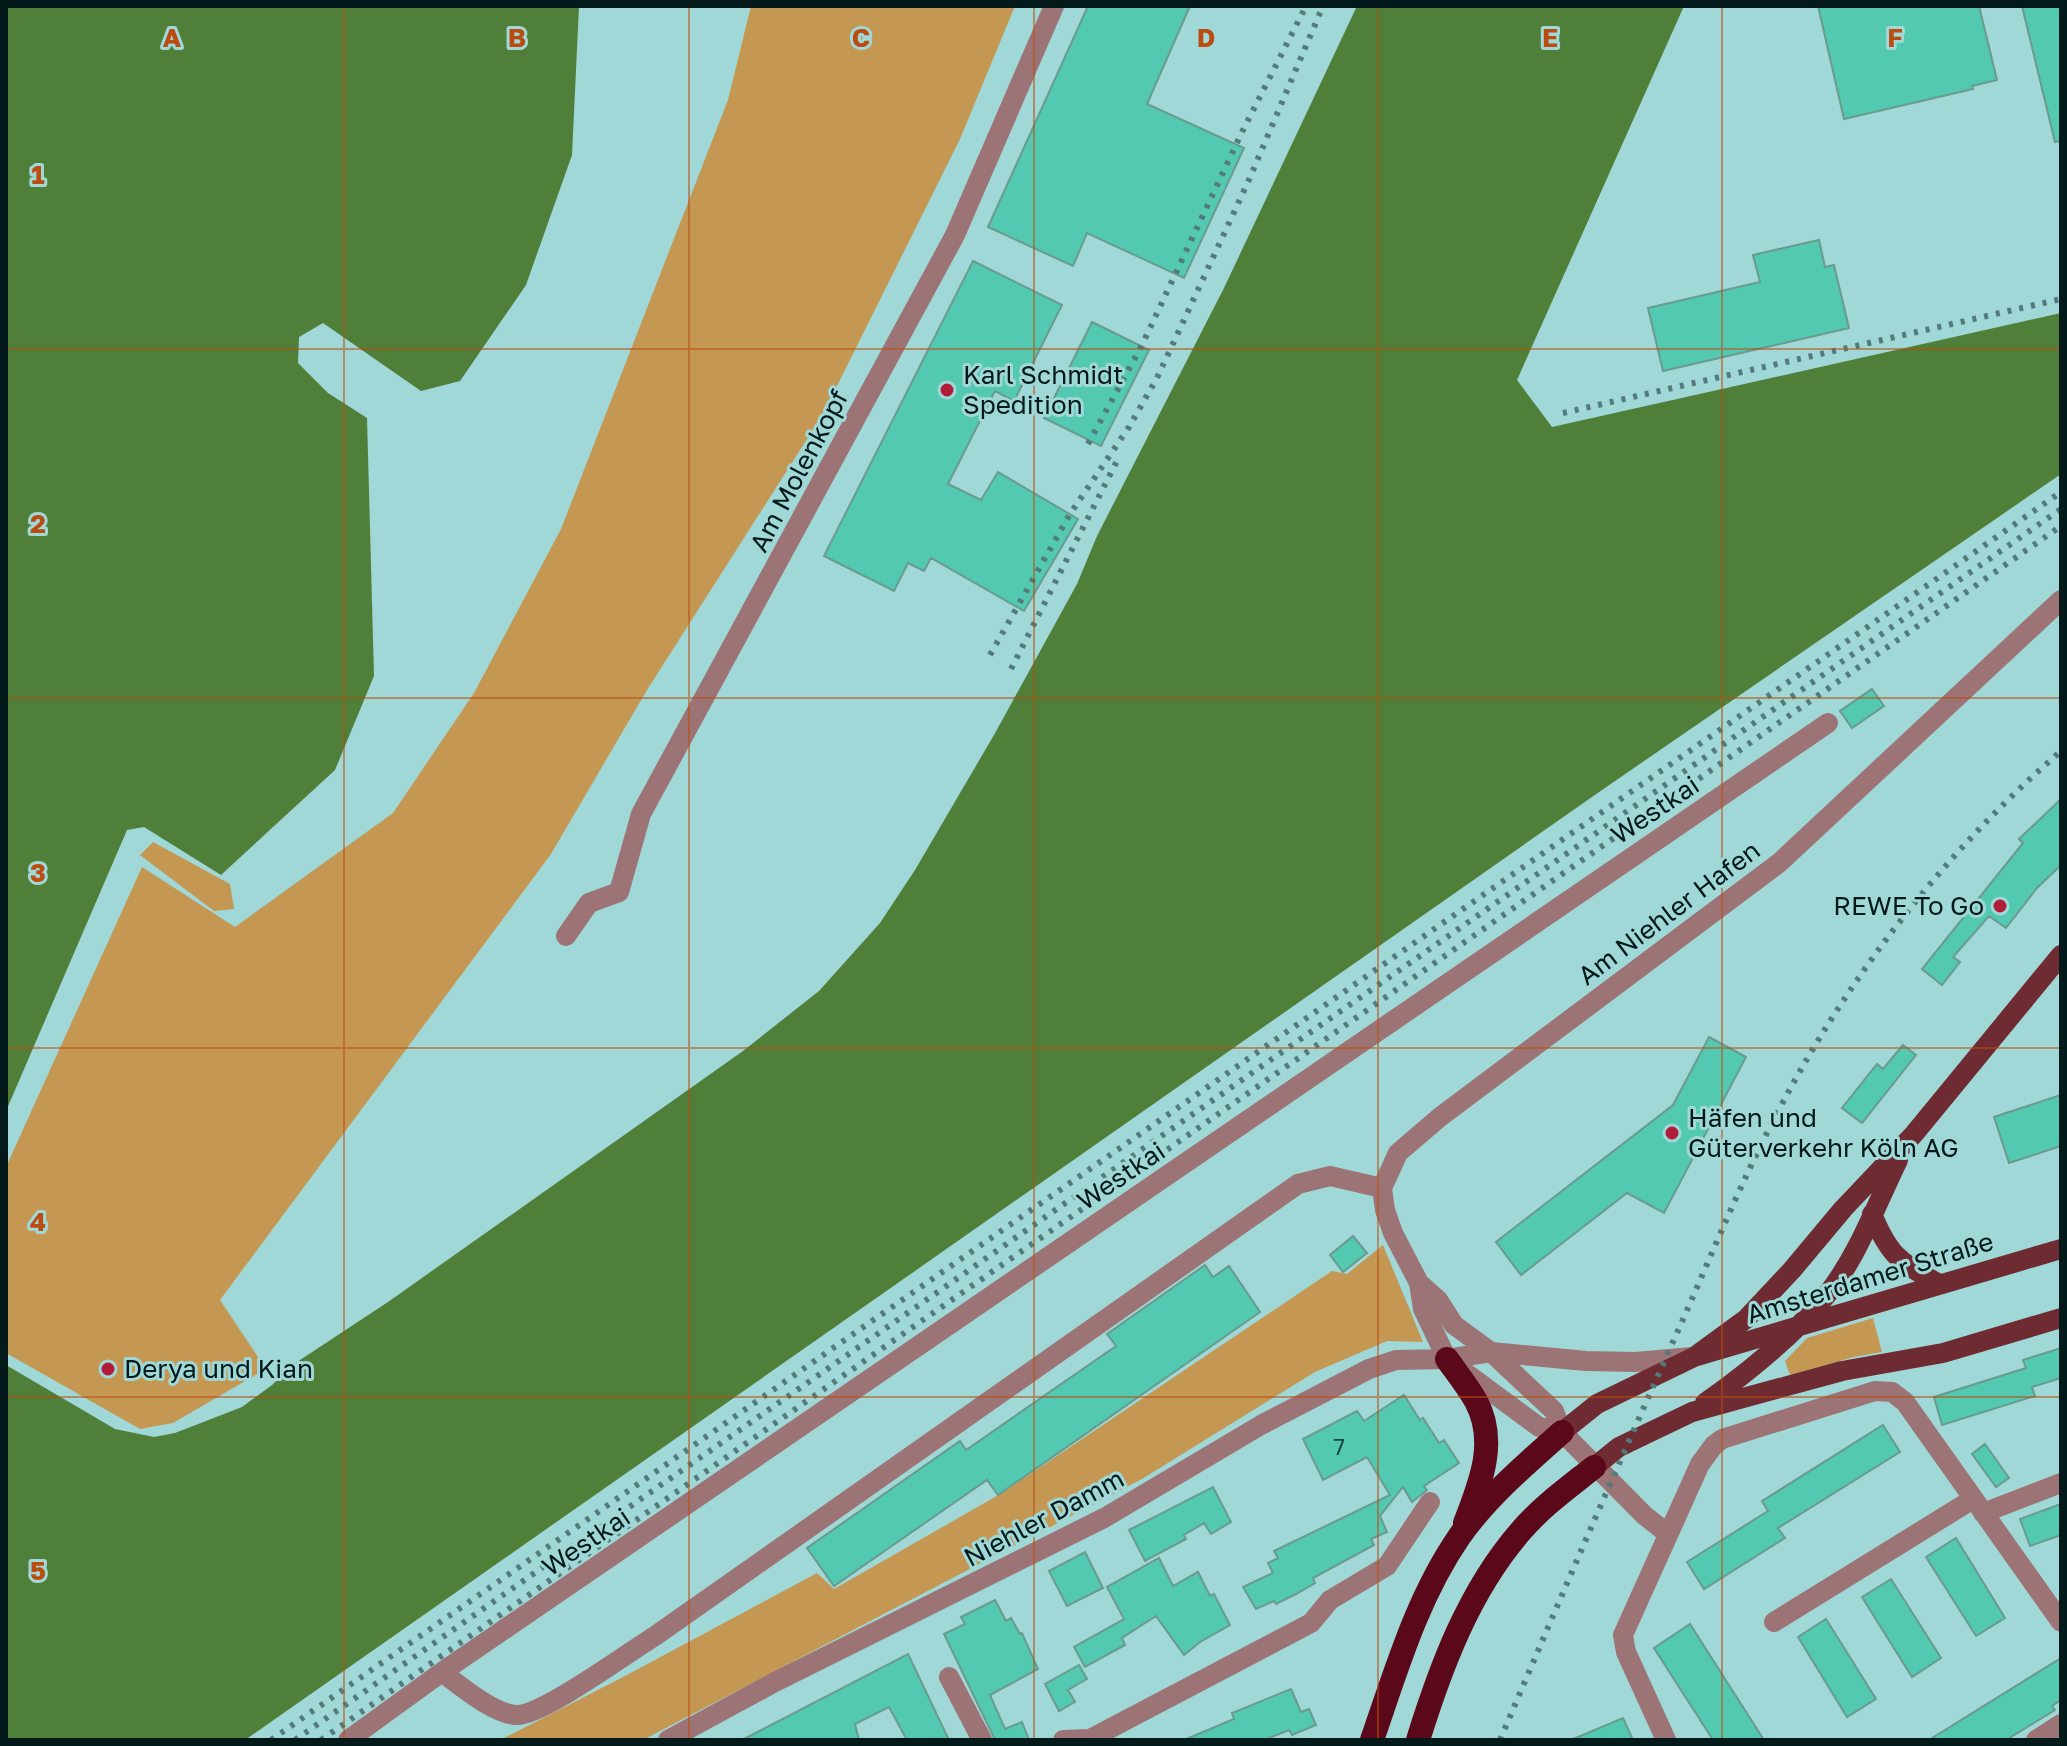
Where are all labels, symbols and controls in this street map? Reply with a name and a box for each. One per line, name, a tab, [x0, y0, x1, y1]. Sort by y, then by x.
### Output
text: A	[163, 22, 182, 53]
text: B	[508, 22, 526, 53]
text: C	[852, 22, 870, 53]
text: D	[1197, 22, 1215, 53]
text: E	[1542, 22, 1558, 53]
text: F	[1887, 22, 1903, 53]
text: 1	[31, 159, 45, 190]
place label: Karl Schmidt Spedition	[963, 359, 1124, 420]
marker: Karl Schmidt Spedition	[938, 381, 956, 399]
street label: Am Molenkopf	[743, 384, 854, 557]
text: 2	[30, 508, 46, 539]
street label: Westkai	[1605, 769, 1705, 850]
street label: Am Niehler Hafen	[1572, 834, 1766, 991]
text: 3	[30, 857, 46, 888]
place label: REWE To Go	[1833, 890, 1984, 921]
marker: REWE To Go	[1991, 897, 2009, 915]
place label: Häfen und Güterverkehr Köln AG	[1688, 1102, 1959, 1163]
marker: Häfen und Güterverkehr Köln AG	[1663, 1124, 1681, 1142]
street label: Westkai	[1071, 1135, 1171, 1216]
text: 4	[30, 1206, 46, 1237]
street label: Amsterdamer Straße	[1743, 1225, 1997, 1330]
place label: Derya und Kian	[124, 1353, 313, 1384]
marker: Derya und Kian	[99, 1360, 117, 1378]
house number: 7	[1333, 1433, 1345, 1460]
street label: Niehler Damm	[959, 1462, 1129, 1573]
street label: Westkai	[536, 1501, 636, 1582]
text: 5	[30, 1555, 46, 1586]

